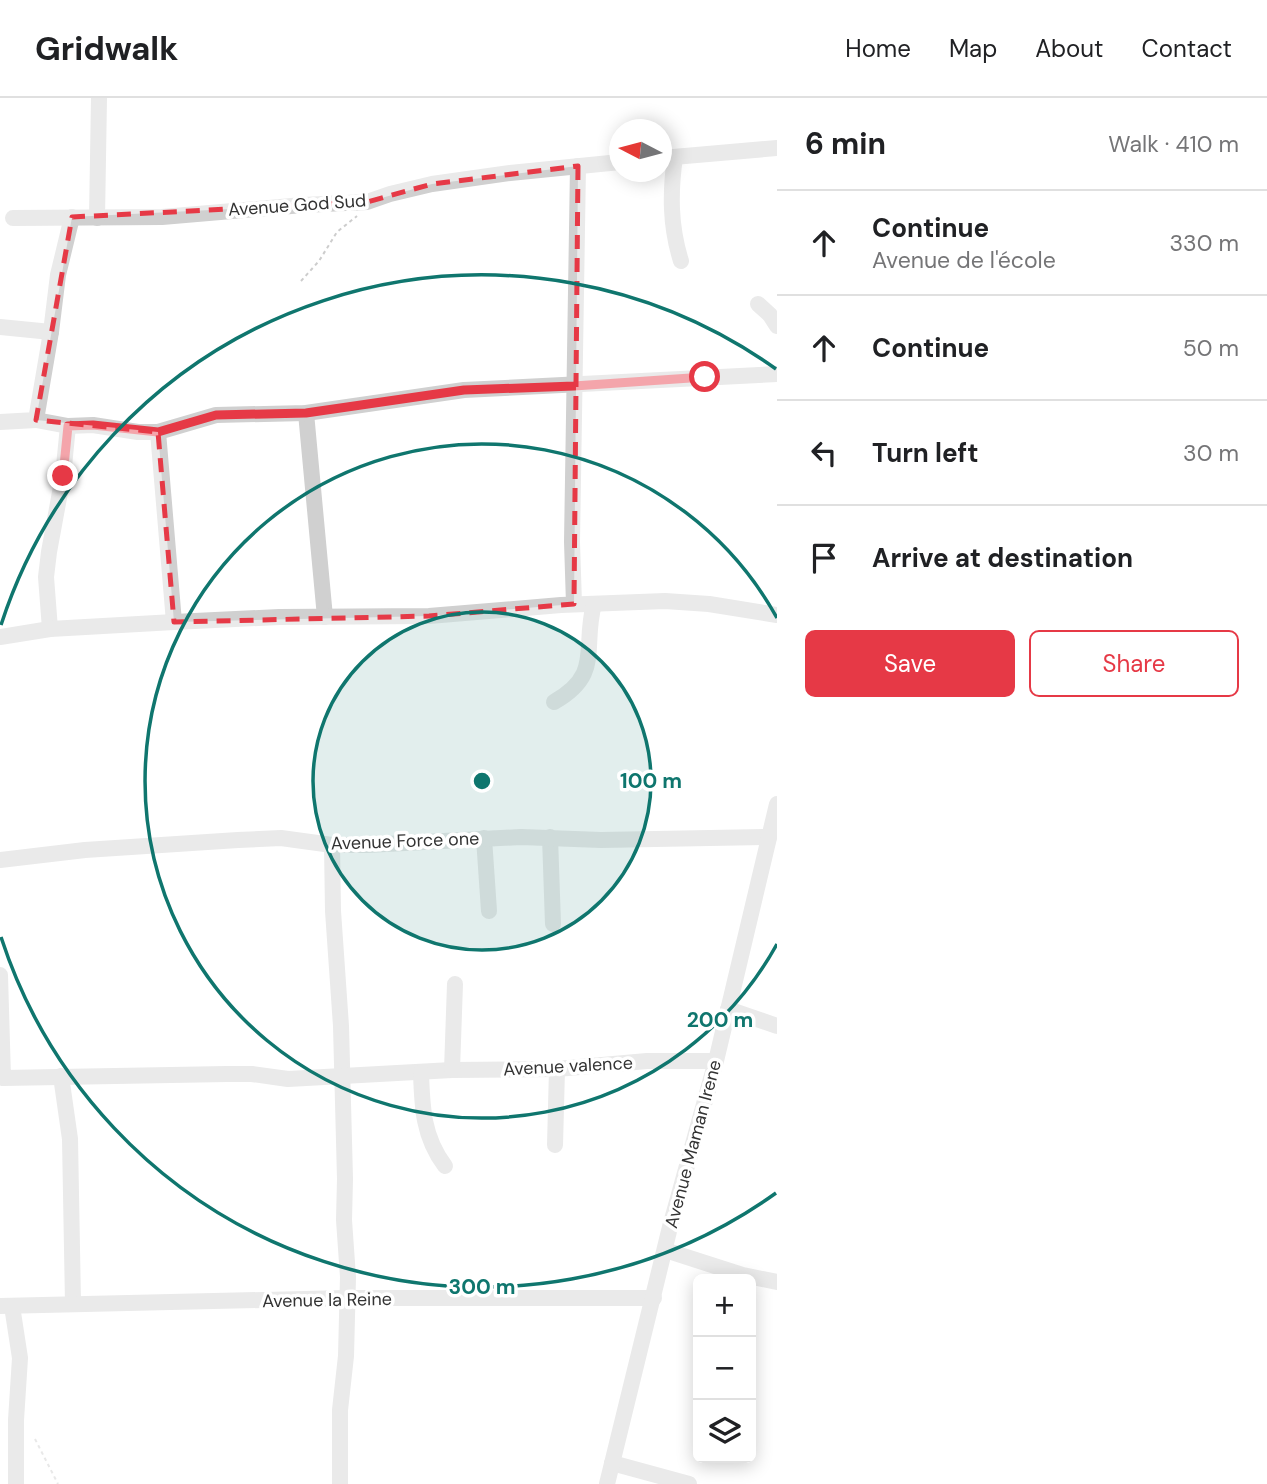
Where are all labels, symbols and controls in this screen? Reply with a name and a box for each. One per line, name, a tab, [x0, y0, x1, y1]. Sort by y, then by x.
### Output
text: Gridwalk	[35, 27, 178, 70]
text: Home	[845, 33, 911, 64]
text: Map	[949, 33, 997, 64]
text: About	[1035, 33, 1104, 64]
text: Contact	[1142, 33, 1232, 64]
north arrow	[609, 119, 672, 182]
text: 6 min	[805, 124, 886, 163]
text: Walk · 410 m	[1108, 129, 1239, 159]
street label: Avenue God Sud	[227, 188, 367, 222]
text: Continue	[872, 211, 989, 245]
icon: ahead	[805, 224, 843, 262]
text: 330 m	[1169, 228, 1239, 258]
text: Avenue de l'école	[872, 245, 1056, 275]
icon: ahead	[805, 329, 843, 367]
text: Continue	[872, 331, 989, 365]
text: 50 m	[1183, 333, 1239, 363]
route start	[689, 361, 720, 392]
icon: left	[805, 434, 843, 472]
text: Turn left	[872, 436, 979, 470]
text: 30 m	[1183, 438, 1239, 468]
route end	[47, 460, 78, 491]
icon: arrive	[805, 539, 843, 577]
text: Arrive at destination	[872, 541, 1133, 575]
button: Save	[805, 630, 1015, 697]
button: Share	[1029, 630, 1239, 697]
text: 100 m	[620, 767, 682, 795]
centre of rings	[470, 769, 494, 793]
street label: Avenue Force one	[330, 826, 480, 856]
text: 200 m	[687, 1006, 753, 1034]
street label: Avenue valence	[503, 1051, 633, 1081]
street label: Avenue Maman Irene	[659, 1057, 727, 1231]
text: 300 m	[449, 1273, 515, 1301]
map controls	[693, 1274, 756, 1463]
button: +	[693, 1274, 756, 1337]
street label: Avenue la Reine	[262, 1287, 392, 1313]
button: −	[693, 1337, 756, 1400]
button: layers	[693, 1400, 756, 1463]

